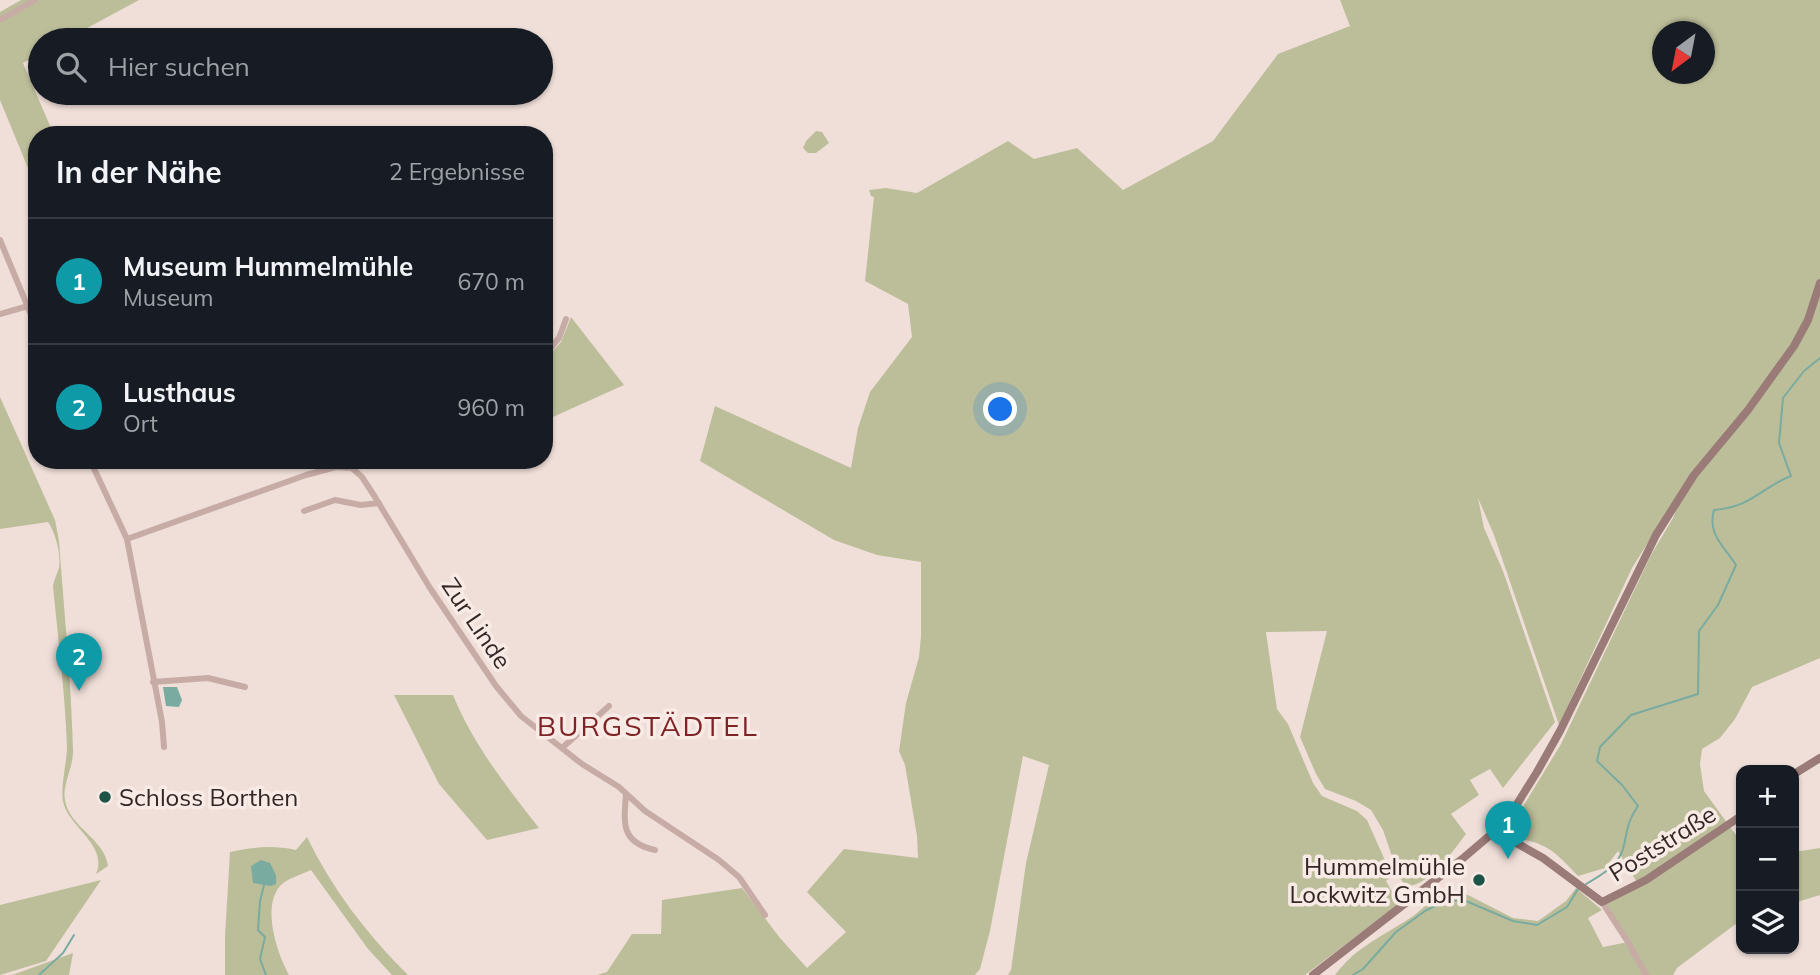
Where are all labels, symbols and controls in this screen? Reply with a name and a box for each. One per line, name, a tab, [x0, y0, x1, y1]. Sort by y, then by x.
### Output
north arrow	[1652, 21, 1715, 84]
search box	[28, 28, 553, 105]
icon: search	[52, 48, 90, 86]
text: Hier suchen	[108, 50, 250, 83]
text: In der Nähe	[56, 153, 222, 191]
text: 2 Ergebnisse	[389, 157, 525, 186]
text: Museum Hummelmühle	[123, 250, 413, 283]
text: 1	[72, 267, 86, 296]
text: 670 m	[457, 267, 525, 296]
text: Museum	[123, 283, 213, 312]
text: Lusthaus	[123, 376, 236, 409]
your location	[983, 392, 1017, 426]
text: 2	[72, 393, 86, 422]
text: 960 m	[457, 393, 525, 422]
text: Ort	[123, 409, 158, 438]
street label: Zur Linde	[436, 572, 518, 674]
pin: 2	[56, 633, 102, 691]
district label: BURGSTÄDTEL	[537, 708, 759, 743]
map controls	[1736, 765, 1799, 954]
button: +	[1736, 765, 1799, 828]
place label: Schloss Borthen	[119, 782, 298, 812]
marker: Schloss Borthen	[97, 789, 113, 805]
street label: Poststraße	[1603, 798, 1721, 888]
pin: 1	[1485, 801, 1531, 859]
button: −	[1736, 828, 1799, 891]
place label: Hummelmühle Lockwitz GmbH	[1289, 851, 1465, 909]
marker: Hummelmühle Lockwitz GmbH	[1471, 872, 1487, 888]
button: layers	[1736, 891, 1799, 954]

